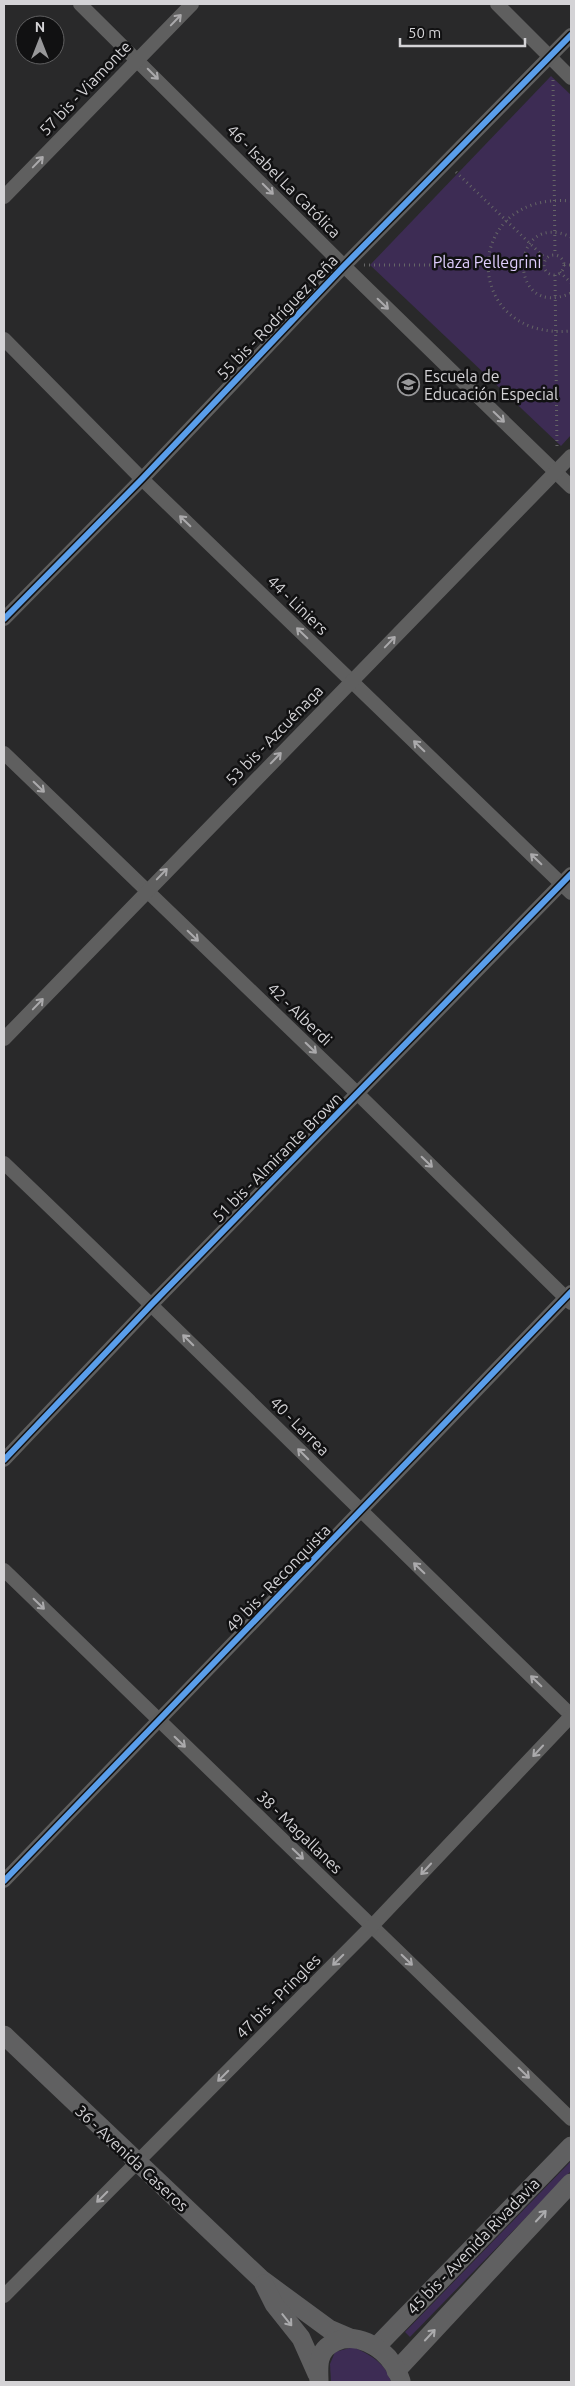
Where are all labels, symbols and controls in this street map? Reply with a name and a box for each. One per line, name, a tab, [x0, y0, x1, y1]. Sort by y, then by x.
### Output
one-way arrow	[170, 14, 182, 27]
north arrow	[15, 15, 65, 65]
scale bar	[400, 15, 525, 47]
text: N	[35, 19, 45, 35]
text: 50 m	[408, 24, 441, 41]
street label: 57 bis - Viamonte	[35, 37, 135, 139]
one-way arrow	[147, 68, 159, 80]
street label: 46 - Isabel La Católica	[224, 121, 344, 241]
one-way arrow	[32, 156, 44, 168]
one-way arrow	[261, 183, 273, 195]
street label: 55 bis - Rodríguez Peña	[213, 251, 341, 383]
park label: Plaza Pellegrini	[433, 253, 541, 271]
one-way arrow	[377, 298, 389, 310]
place label: Escuela de Educación Especial	[424, 367, 558, 403]
school or university icon: Escuela de Educación Especial	[396, 373, 420, 397]
one-way arrow	[493, 411, 506, 423]
one-way arrow	[179, 515, 192, 527]
street label: 44 - Liniers	[264, 572, 332, 638]
one-way arrow	[296, 627, 308, 640]
one-way arrow	[383, 636, 396, 648]
street label: 53 bis - Azcuénaga	[222, 681, 326, 789]
one-way arrow	[413, 740, 425, 752]
one-way arrow	[270, 752, 282, 764]
one-way arrow	[32, 780, 44, 792]
one-way arrow	[530, 853, 543, 865]
one-way arrow	[156, 869, 168, 881]
one-way arrow	[187, 930, 200, 942]
street label: 42 - Alberdi	[264, 979, 336, 1049]
one-way arrow	[31, 998, 44, 1010]
one-way arrow	[304, 1042, 317, 1054]
street label: 51 bis - Almirante Brown	[209, 1089, 345, 1225]
one-way arrow	[421, 1155, 433, 1167]
one-way arrow	[182, 1333, 194, 1346]
street label: 40 - Larrea	[267, 1393, 333, 1459]
one-way arrow	[297, 1448, 309, 1461]
street label: 49 bis - Reconquista	[222, 1521, 334, 1635]
one-way arrow	[413, 1562, 425, 1574]
one-way arrow	[32, 1598, 45, 1610]
one-way arrow	[530, 1675, 542, 1687]
one-way arrow	[174, 1736, 187, 1748]
one-way arrow	[532, 1745, 544, 1757]
street label: 38 - Magallanes	[254, 1787, 346, 1877]
one-way arrow	[291, 1848, 304, 1860]
one-way arrow	[420, 1863, 432, 1875]
street label: 47 bis - Pringles	[232, 1950, 324, 2042]
one-way arrow	[332, 1954, 344, 1966]
one-way arrow	[401, 1954, 413, 1966]
one-way arrow	[517, 2067, 530, 2079]
one-way arrow	[217, 2069, 229, 2082]
street label: 36 - Avenida Caseros	[72, 2101, 192, 2215]
street label: 45 bis - Avenida Rivadavia	[403, 2174, 543, 2318]
one-way arrow	[96, 2191, 108, 2203]
one-way arrow	[535, 2210, 547, 2223]
one-way arrow	[281, 2313, 292, 2326]
one-way arrow	[424, 2329, 436, 2341]

